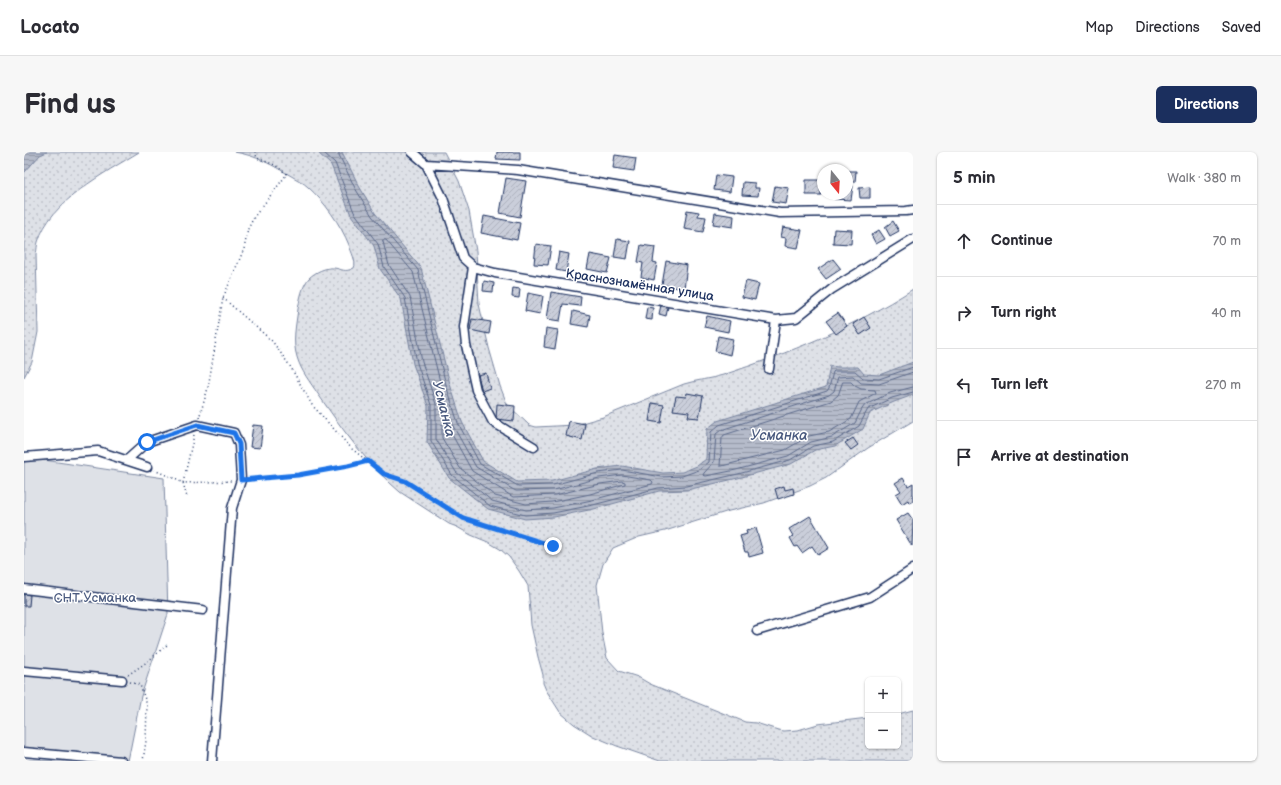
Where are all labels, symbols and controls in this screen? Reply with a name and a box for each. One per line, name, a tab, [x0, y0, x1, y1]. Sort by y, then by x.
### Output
text: Locato	[20, 16, 80, 39]
text: Map	[1085, 19, 1113, 36]
text: Directions	[1135, 19, 1200, 36]
text: Saved	[1222, 19, 1261, 36]
button: Directions	[1156, 86, 1257, 123]
text: Find us	[24, 88, 116, 121]
north arrow	[817, 164, 853, 200]
text: 5 min	[953, 168, 996, 188]
text: Walk · 380 m	[1167, 170, 1241, 186]
icon: ahead	[953, 230, 975, 252]
text: Continue	[991, 231, 1053, 250]
text: 70 m	[1213, 233, 1241, 249]
street label: Краснознамённая улица	[565, 265, 716, 305]
icon: right	[953, 302, 975, 324]
text: Turn right	[991, 303, 1056, 322]
text: 40 m	[1211, 305, 1241, 321]
icon: left	[953, 374, 975, 396]
text: Turn left	[991, 375, 1048, 394]
text: 270 m	[1205, 377, 1241, 393]
water label: Усманка	[429, 379, 459, 439]
water label: Усманка	[750, 427, 808, 444]
route start	[138, 433, 156, 451]
icon: arrive	[953, 446, 975, 468]
text: Arrive at destination	[991, 447, 1129, 466]
route end	[544, 537, 562, 555]
park label: СНТ Усманка	[54, 590, 136, 606]
map controls	[865, 677, 901, 749]
button: +	[865, 677, 901, 713]
button: −	[865, 713, 901, 749]

